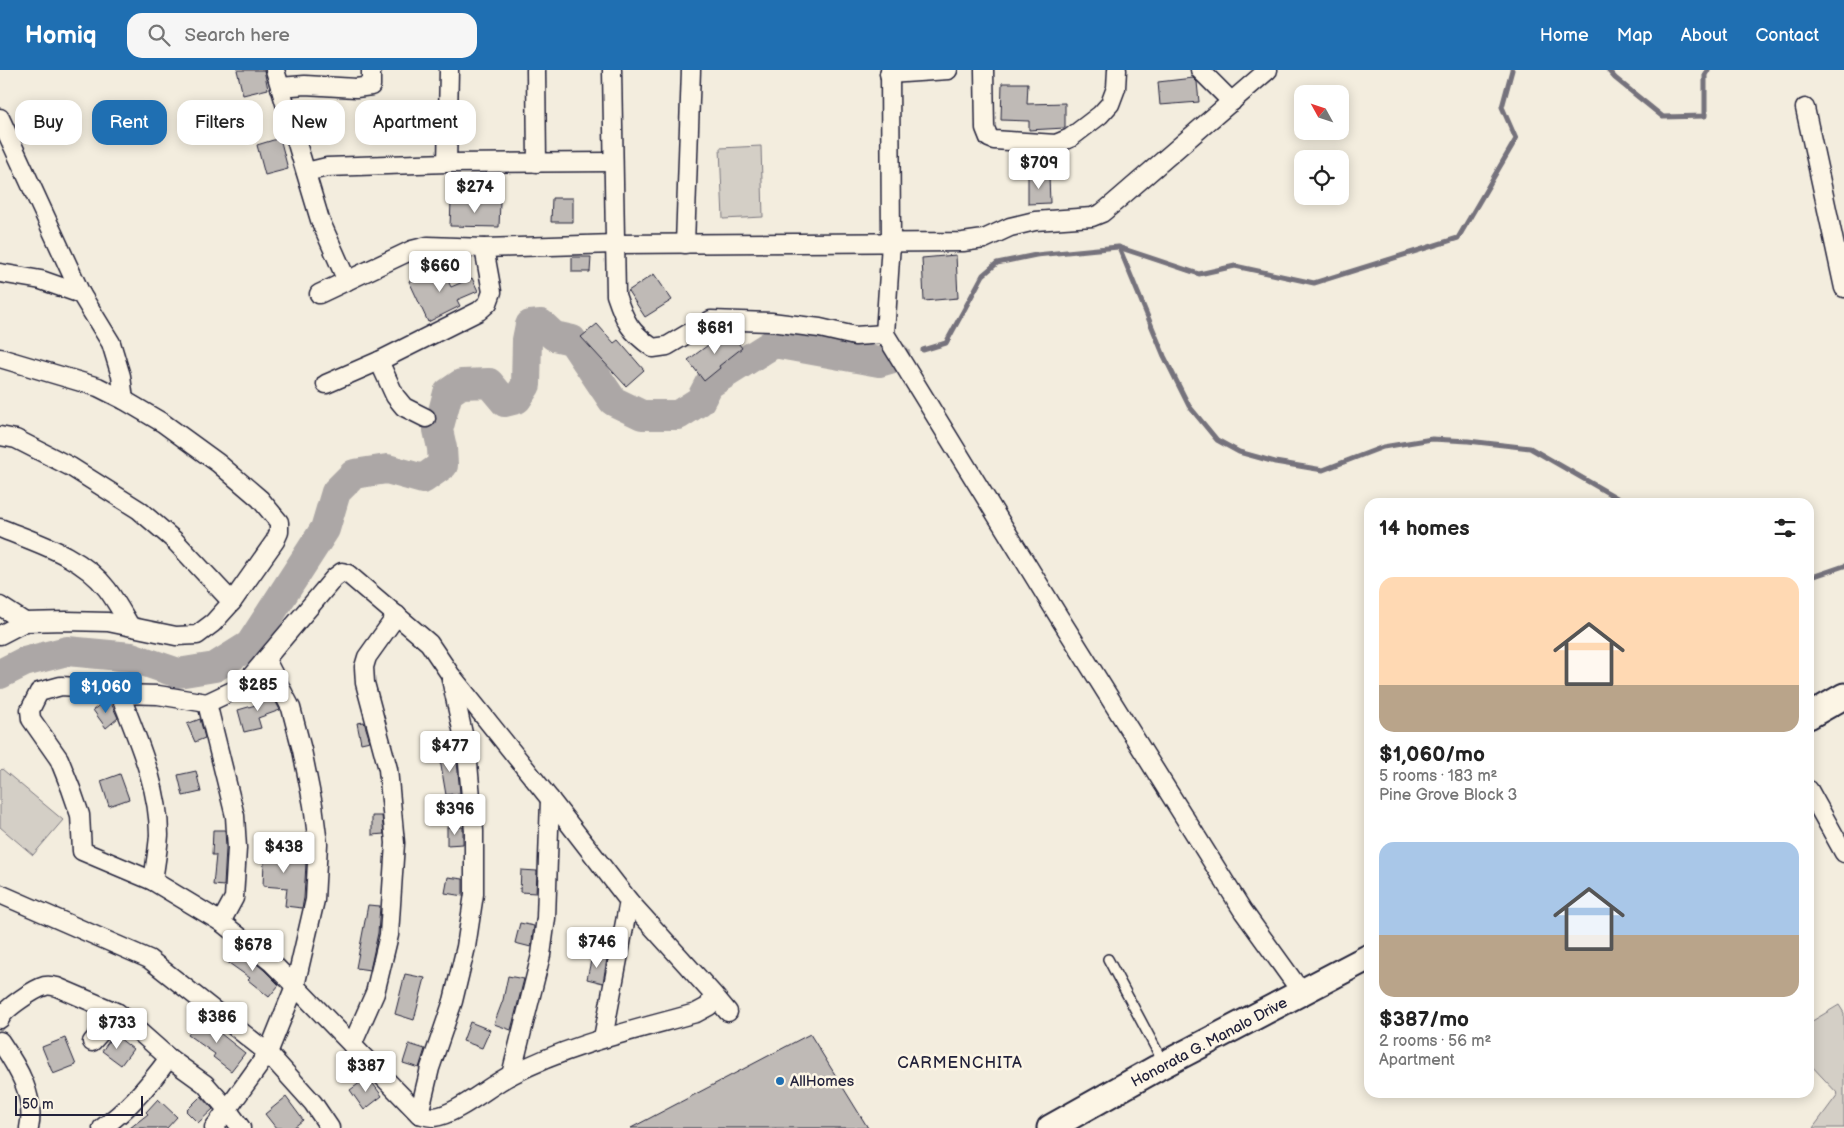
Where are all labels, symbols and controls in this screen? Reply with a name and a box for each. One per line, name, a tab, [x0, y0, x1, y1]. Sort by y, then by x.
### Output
search box	[127, 13, 477, 58]
text: Homiq	[25, 21, 97, 50]
icon: search	[145, 21, 173, 49]
text: Search here	[185, 24, 290, 47]
text: Home	[1540, 25, 1589, 46]
text: Map	[1617, 25, 1653, 46]
text: About	[1681, 25, 1728, 46]
text: Contact	[1756, 25, 1819, 46]
north arrow	[1294, 85, 1349, 140]
map controls	[1294, 85, 1349, 205]
chip: Buy	[15, 100, 82, 145]
chip: Rent	[92, 100, 167, 145]
chip: Filters	[177, 100, 263, 145]
chip: New	[273, 100, 345, 145]
chip: Apartment	[355, 100, 476, 145]
pin: $709	[1009, 148, 1069, 190]
button: locate	[1294, 150, 1349, 205]
text: $709	[1020, 154, 1058, 173]
pin: $274	[445, 172, 505, 214]
text: $274	[456, 178, 494, 197]
pin: $660	[410, 250, 470, 293]
text: $660	[420, 257, 460, 276]
pin: $681	[685, 312, 745, 355]
text: $681	[697, 319, 733, 338]
icon: filters	[1771, 514, 1799, 542]
text: 14 homes	[1379, 516, 1470, 541]
icon: home	[1544, 609, 1634, 699]
pin: $285	[228, 670, 288, 712]
pin: $1,060	[65, 672, 147, 714]
text: $285	[239, 676, 277, 695]
text: $1,060	[81, 678, 131, 697]
pin: $477	[420, 730, 480, 773]
text: $477	[431, 737, 469, 756]
text: $1,060/mo	[1379, 742, 1485, 767]
text: 5 rooms · 183 m²	[1379, 767, 1498, 786]
text: Pine Grove Block 3	[1379, 786, 1517, 805]
pin: $396	[425, 794, 485, 836]
text: $396	[436, 800, 474, 819]
pin: $438	[254, 832, 314, 874]
text: $438	[265, 838, 303, 857]
icon: home	[1544, 874, 1634, 964]
pin: $746	[567, 926, 627, 969]
pin: $678	[223, 930, 283, 972]
text: $746	[578, 933, 616, 952]
text: $678	[234, 936, 272, 955]
street label: Honorata G. Manalo Drive	[1128, 993, 1291, 1092]
pin: $386	[187, 1002, 247, 1044]
text: $387/mo	[1379, 1007, 1469, 1032]
pin: $733	[87, 1008, 147, 1050]
text: $386	[197, 1008, 237, 1027]
text: $733	[98, 1014, 136, 1033]
text: 2 rooms · 56 m²	[1379, 1032, 1491, 1051]
pin: $387	[336, 1050, 396, 1093]
text: Apartment	[1379, 1051, 1455, 1070]
district label: CARMENCHITA	[897, 1054, 1023, 1073]
text: $387	[347, 1057, 385, 1076]
place label: AllHomes	[790, 1072, 855, 1091]
marker: AllHomes	[774, 1075, 786, 1087]
scale bar	[15, 1093, 142, 1116]
text: 50 m	[22, 1096, 54, 1113]

